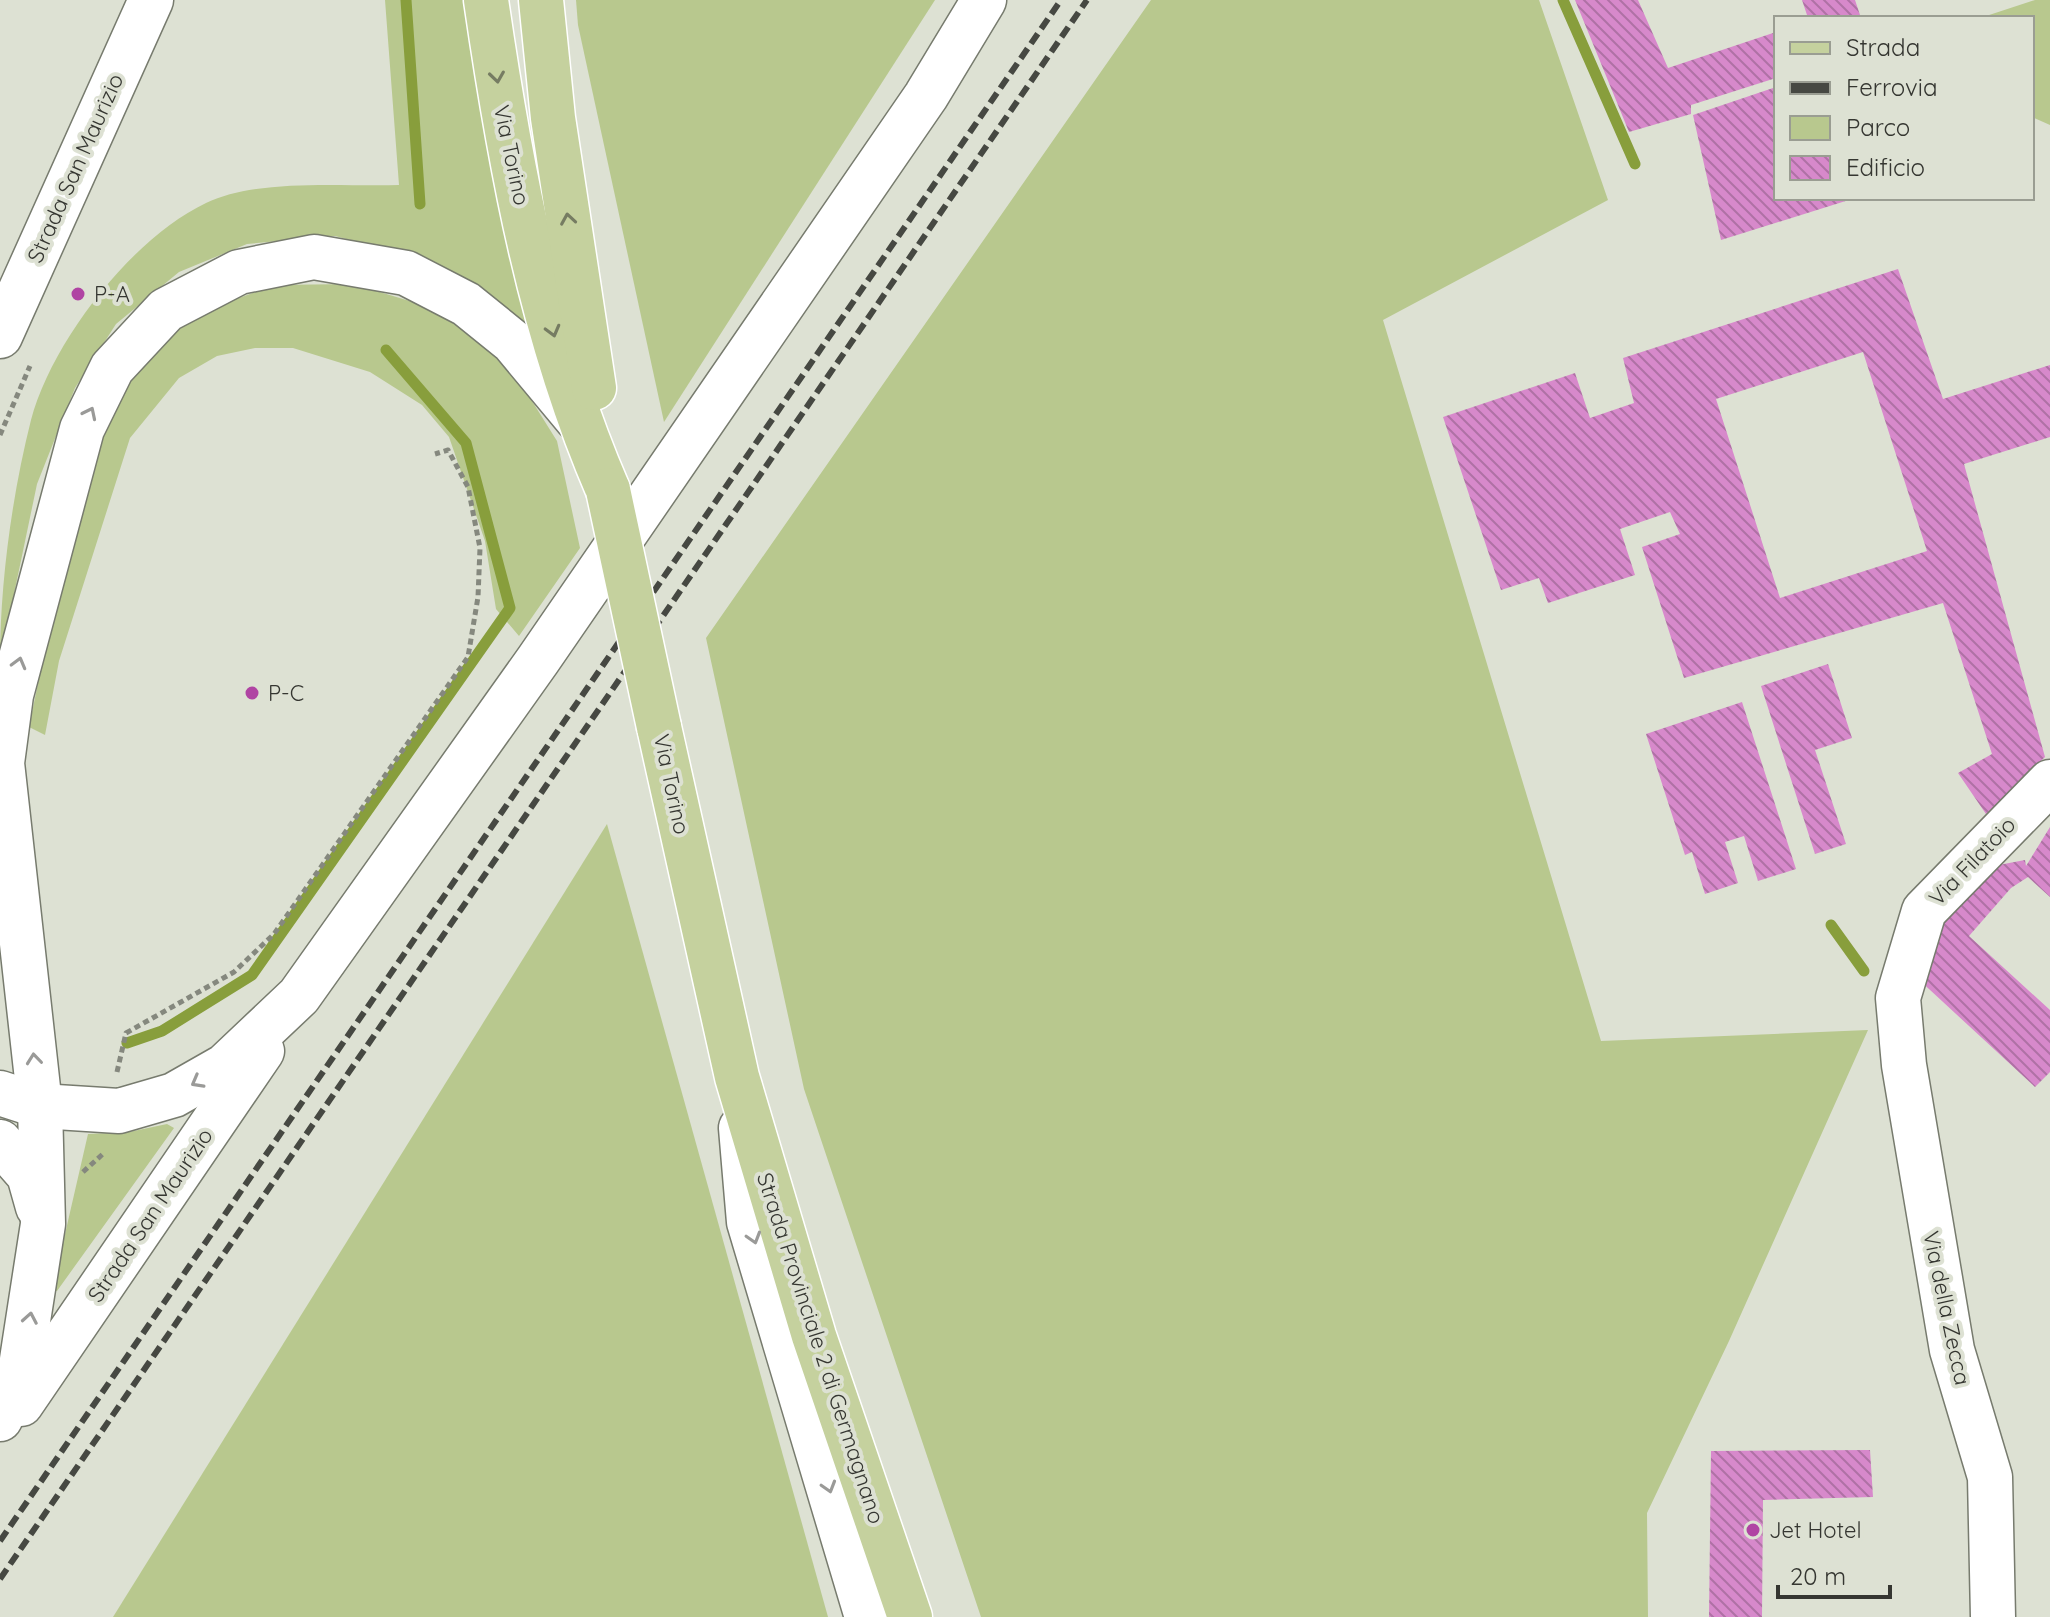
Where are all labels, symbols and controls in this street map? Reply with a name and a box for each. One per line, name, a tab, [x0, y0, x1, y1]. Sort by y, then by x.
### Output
legend	[1774, 16, 2034, 200]
text: Strada	[1846, 32, 1920, 62]
street label: Strada San Maurizio	[21, 69, 129, 267]
one-way arrow	[488, 70, 505, 84]
text: Ferrovia	[1846, 72, 1938, 102]
street label: Via Torino	[488, 102, 536, 208]
text: Parco	[1846, 112, 1910, 142]
text: Edificio	[1846, 152, 1925, 182]
one-way arrow	[560, 212, 577, 225]
place label: P-A	[94, 280, 130, 308]
marker: P-A	[69, 285, 87, 303]
one-way arrow	[544, 323, 561, 337]
one-way arrow	[80, 406, 96, 421]
one-way arrow	[10, 656, 27, 670]
place label: P-C	[268, 679, 304, 707]
marker: P-C	[243, 684, 261, 702]
street label: Via Torino	[648, 731, 696, 837]
street label: Via Filatoio	[1923, 811, 2021, 911]
one-way arrow	[26, 1052, 43, 1065]
one-way arrow	[191, 1072, 206, 1088]
street label: Strada San Maurizio	[81, 1123, 219, 1307]
street label: Strada Provinciale 2 di Germagnano	[751, 1169, 891, 1527]
street label: Via della Zecca	[1917, 1229, 1977, 1387]
one-way arrow	[745, 1231, 761, 1244]
one-way arrow	[20, 1311, 37, 1325]
one-way arrow	[820, 1480, 836, 1494]
place label: Jet Hotel	[1769, 1516, 1861, 1544]
marker: Jet Hotel	[1744, 1521, 1762, 1539]
scale bar	[1778, 1549, 1890, 1599]
text: 20 m	[1790, 1561, 1846, 1591]

